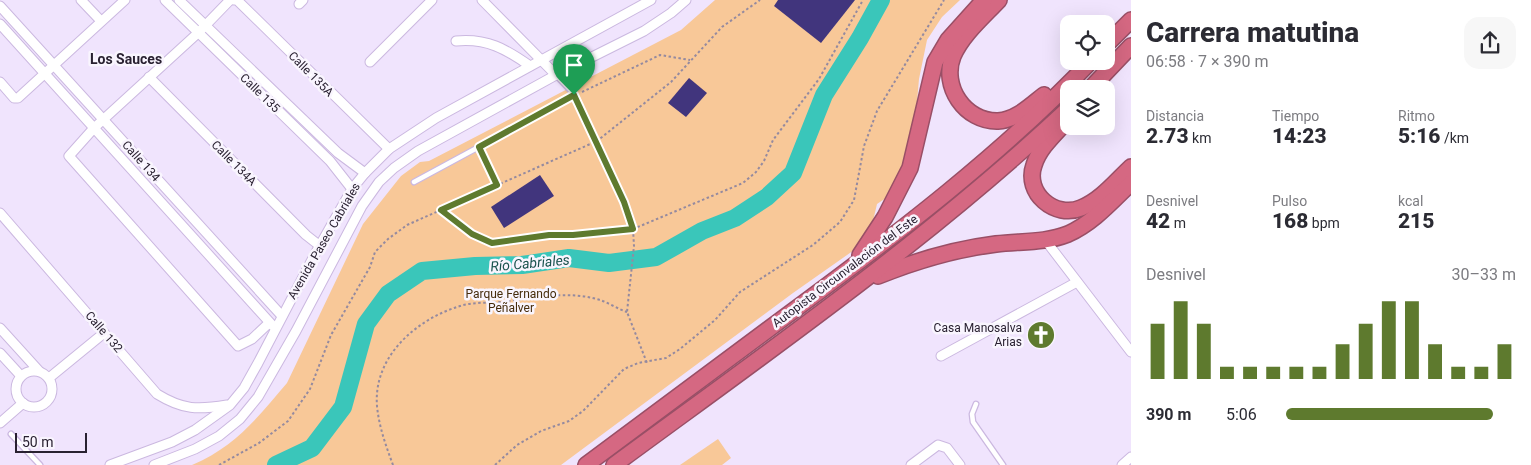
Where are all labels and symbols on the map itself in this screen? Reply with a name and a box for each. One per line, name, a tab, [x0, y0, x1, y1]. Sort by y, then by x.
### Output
pin	[553, 44, 595, 95]
street label: Calle 135A	[286, 49, 336, 99]
district label: Los Sauces	[90, 51, 162, 67]
street label: Calle 135	[237, 71, 283, 115]
street label: Calle 134	[119, 138, 163, 184]
street label: Calle 134A	[209, 138, 259, 188]
street label: Avenida Paseo Cabriales	[285, 180, 363, 302]
street label: Autopista Circunvalación del Este	[770, 212, 920, 330]
water label: Río Cabriales	[490, 252, 570, 274]
park label: Parque Fernando Peñalver	[465, 287, 557, 315]
street label: Calle 132	[82, 309, 126, 356]
church icon: Casa Manosalva Arias	[1026, 320, 1056, 350]
place label: Casa Manosalva Arias	[934, 321, 1022, 349]
scale bar	[15, 430, 88, 453]

